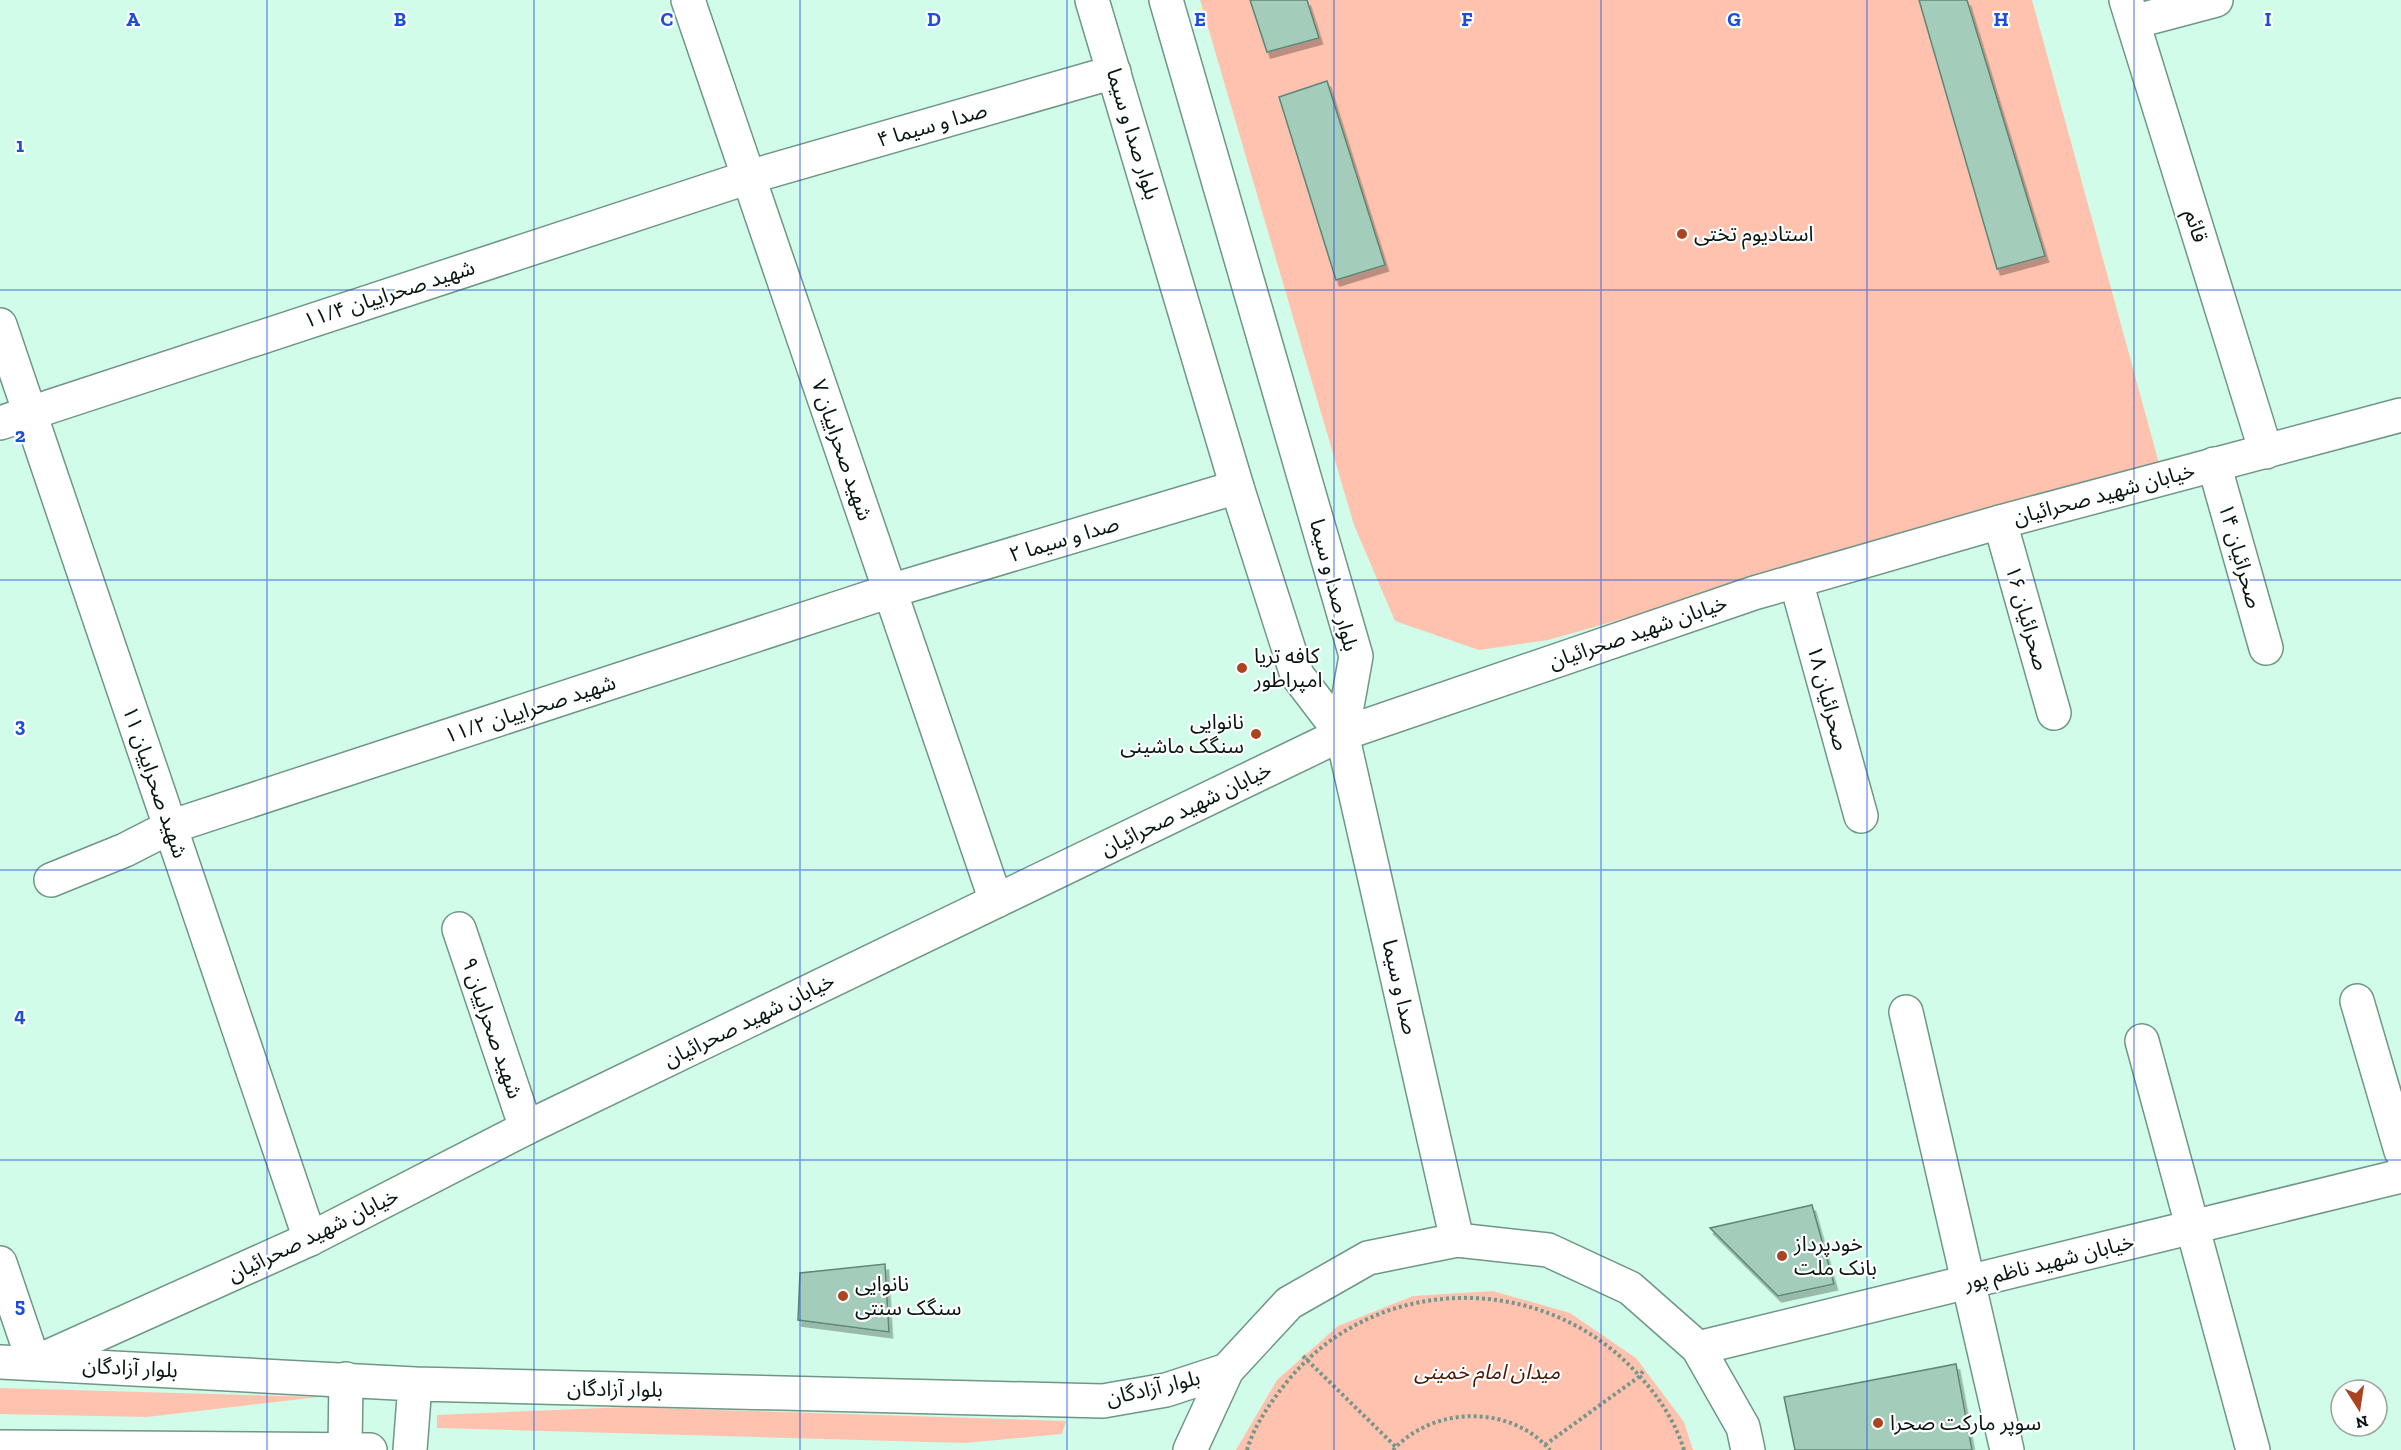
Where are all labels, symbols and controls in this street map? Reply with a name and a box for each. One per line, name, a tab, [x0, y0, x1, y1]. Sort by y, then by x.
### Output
text: A	[126, 7, 140, 31]
text: B	[394, 7, 406, 31]
text: C	[661, 7, 674, 31]
text: D	[927, 7, 941, 31]
text: E	[1194, 7, 1206, 31]
text: F	[1461, 7, 1473, 31]
text: G	[1727, 7, 1741, 31]
text: H	[1993, 7, 2009, 31]
text: I	[2264, 7, 2272, 31]
street label: بلوار صدا و سیما	[1102, 65, 1165, 203]
street label: صدا و سیما ۴	[874, 97, 990, 152]
text: 1	[16, 133, 24, 157]
street label: قائم	[2177, 206, 2213, 246]
place label: استادیوم تختی	[1694, 221, 1814, 250]
marker: استادیوم تختی	[1675, 227, 1689, 241]
street label: شهید صحراییان ۱۱/۴	[300, 254, 478, 333]
street label: شهید صحراییان ۷	[807, 376, 878, 524]
text: 2	[15, 423, 26, 447]
street label: خیابان شهید صحرائیان	[2010, 457, 2198, 530]
street label: صحرائیان ۱۴	[2214, 501, 2267, 611]
street label: صدا و سیما ۲	[1006, 510, 1122, 567]
street label: بلوار صدا و سیما	[1305, 516, 1364, 654]
street label: صحرائیان ۱۶	[2001, 563, 2054, 673]
street label: خیابان شهید صحرائیان	[1545, 589, 1730, 674]
place label: کافه تریا امپراطور	[1253, 643, 1322, 693]
street label: صحرائیان ۱۸	[1802, 643, 1855, 753]
marker: کافه تریا امپراطور	[1235, 661, 1249, 675]
street label: شهید صحراییان ۱۱/۲	[441, 669, 619, 748]
street label: شهید صحراییان ۱۱	[118, 702, 193, 861]
place label: نانوایی سنگک ماشینی	[1120, 709, 1244, 758]
text: 3	[15, 713, 26, 737]
marker: نانوایی سنگک ماشینی	[1249, 727, 1263, 741]
street label: خیابان شهید صحرائیان	[1096, 756, 1275, 861]
street label: صدا و سیما	[1377, 937, 1424, 1037]
street label: شهید صحراییان ۹	[457, 954, 528, 1102]
street label: خیابان شهید صحرائیان	[659, 967, 838, 1072]
text: 4	[14, 1003, 26, 1027]
street label: خیابان شهید صحرائیان	[223, 1182, 402, 1287]
street label: خیابان شهید ناظم پور	[1960, 1228, 2137, 1298]
place label: خودپرداز بانک ملت	[1793, 1231, 1877, 1280]
marker: خودپرداز بانک ملت	[1775, 1249, 1789, 1263]
place label: نانوایی سنگک سنتی	[855, 1271, 962, 1320]
marker: نانوایی سنگک سنتی	[836, 1289, 850, 1303]
text: 5	[15, 1293, 25, 1317]
street label: بلوار آزادگان	[82, 1353, 178, 1382]
park label: میدان امام خمینی	[1414, 1359, 1560, 1388]
street label: بلوار آزادگان	[1103, 1365, 1202, 1410]
street label: بلوار آزادگان	[567, 1375, 663, 1402]
north arrow	[2329, 1378, 2389, 1438]
place label: سوپر مارکت صحرا	[1890, 1410, 2041, 1436]
text: N	[2354, 1412, 2370, 1433]
marker: سوپر مارکت صحرا	[1871, 1416, 1885, 1430]

